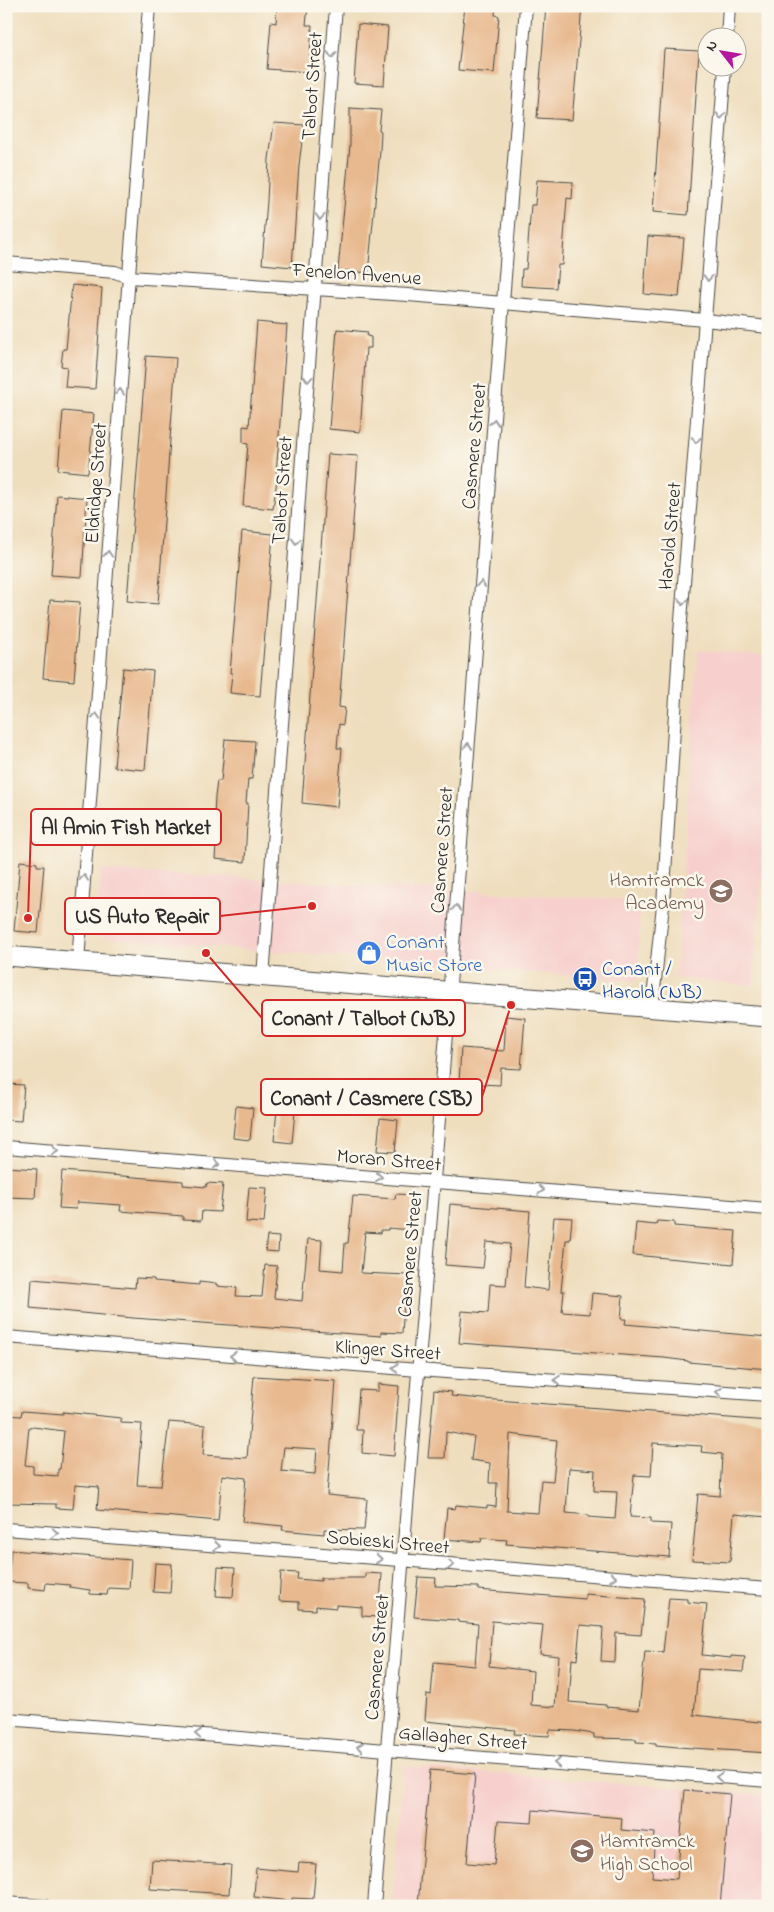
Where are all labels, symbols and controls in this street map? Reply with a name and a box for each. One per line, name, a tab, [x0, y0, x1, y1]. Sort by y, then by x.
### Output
north arrow	[696, 28, 746, 78]
street label: Talbot Street	[295, 31, 332, 141]
text: N	[701, 37, 724, 56]
one-way arrow	[327, 51, 338, 59]
one-way arrow	[716, 112, 727, 120]
one-way arrow	[315, 213, 326, 221]
street label: Fenelon Avenue	[290, 256, 422, 294]
one-way arrow	[703, 274, 714, 282]
one-way arrow	[303, 375, 314, 383]
street label: Casmere Street	[456, 381, 495, 511]
one-way arrow	[115, 388, 126, 396]
one-way arrow	[488, 418, 499, 426]
street label: Eldridge Street	[79, 421, 117, 545]
street label: Talbot Street	[265, 435, 302, 545]
one-way arrow	[690, 436, 701, 444]
street label: Harold Street	[652, 481, 691, 591]
one-way arrow	[291, 537, 302, 545]
one-way arrow	[103, 550, 114, 558]
one-way arrow	[475, 580, 486, 588]
one-way arrow	[678, 598, 689, 606]
one-way arrow	[91, 712, 102, 720]
one-way arrow	[463, 742, 474, 750]
street label: Casmere Street	[425, 786, 462, 915]
callout: Al Amin Fish Market	[31, 809, 221, 845]
text: Al Amin Fish Market	[41, 814, 212, 844]
place label: Hamtramck Academy	[609, 867, 704, 919]
one-way arrow	[79, 874, 90, 882]
school or university icon: Hamtramck Academy	[708, 878, 734, 904]
callout: US Auto Repair	[65, 898, 220, 934]
text: US Auto Repair	[75, 903, 210, 933]
one-way arrow	[450, 904, 461, 912]
place label: Conant Music Store	[386, 929, 482, 981]
shop icon: Conant Music Store	[356, 940, 382, 966]
place label: Conant / Harold (NB)	[602, 956, 701, 1008]
bus stop icon: Conant / Harold (NB)	[572, 966, 598, 992]
callout: Conant / Talbot (NB)	[262, 1000, 465, 1036]
text: Conant / Talbot (NB)	[271, 1005, 455, 1035]
callout: Conant / Casmere (SB)	[261, 1079, 482, 1115]
text: Conant / Casmere (SB)	[270, 1085, 473, 1115]
street label: Moran Street	[335, 1142, 443, 1181]
one-way arrow	[51, 1145, 59, 1156]
one-way arrow	[213, 1158, 221, 1169]
one-way arrow	[375, 1171, 383, 1182]
one-way arrow	[537, 1184, 545, 1195]
street label: Casmere Street	[392, 1189, 431, 1319]
street label: Klinger Street	[334, 1333, 442, 1371]
one-way arrow	[229, 1350, 237, 1361]
one-way arrow	[391, 1363, 399, 1374]
one-way arrow	[553, 1375, 561, 1386]
one-way arrow	[715, 1387, 723, 1398]
street label: Sobieski Street	[325, 1524, 451, 1563]
one-way arrow	[51, 1527, 59, 1538]
one-way arrow	[213, 1540, 221, 1551]
one-way arrow	[375, 1553, 383, 1564]
one-way arrow	[448, 1559, 456, 1570]
one-way arrow	[610, 1572, 618, 1583]
street label: Casmere Street	[359, 1592, 398, 1722]
street label: Gallagher Street	[397, 1719, 529, 1761]
one-way arrow	[194, 1729, 202, 1740]
one-way arrow	[356, 1742, 364, 1753]
one-way arrow	[553, 1758, 561, 1769]
one-way arrow	[715, 1771, 723, 1782]
place label: Hamtramck High School	[600, 1828, 695, 1881]
school or university icon: Hamtramck High School	[569, 1838, 595, 1864]

